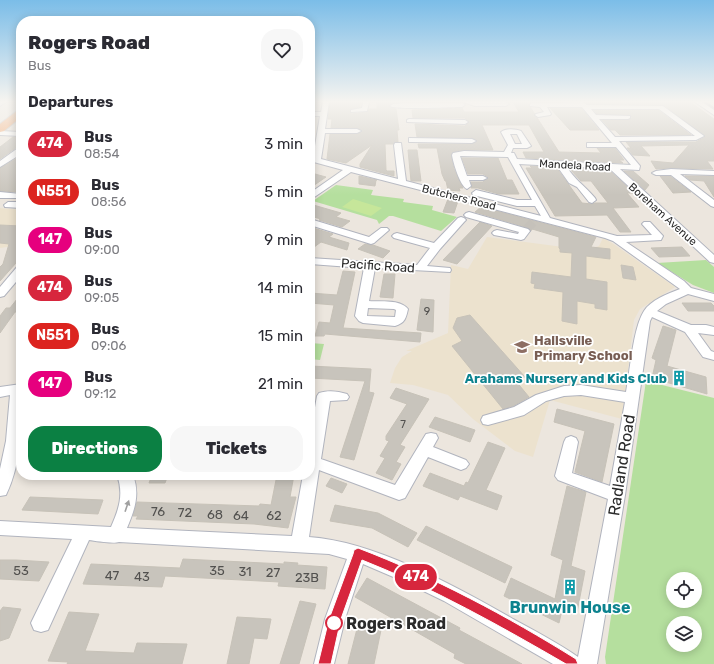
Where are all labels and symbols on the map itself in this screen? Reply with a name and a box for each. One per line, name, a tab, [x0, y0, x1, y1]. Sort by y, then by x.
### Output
street label: Mandela Road	[539, 157, 611, 174]
street label: Boreham Avenue	[626, 180, 699, 248]
street label: Butchers Road	[421, 182, 497, 213]
street label: Pacific Road	[341, 255, 415, 276]
house number: 9	[424, 305, 430, 318]
place label: Hallsville Primary School	[534, 333, 632, 363]
school or university icon: Hallsville Primary School	[513, 338, 531, 356]
building icon: Arahams Nursery and Kids Club	[670, 369, 688, 387]
place label: Arahams Nursery and Kids Club	[465, 371, 667, 386]
street label: Radland Road	[604, 413, 639, 517]
house number: 7	[400, 418, 406, 431]
one-way arrow	[124, 499, 130, 511]
house number: 76	[151, 504, 165, 519]
house number: 72	[178, 505, 192, 520]
house number: 68	[207, 507, 223, 522]
house number: 64	[233, 508, 249, 523]
house number: 62	[266, 508, 282, 523]
house number: 53	[13, 563, 29, 578]
house number: 35	[209, 563, 225, 578]
house number: 31	[238, 564, 252, 579]
line badge: 474	[393, 564, 439, 590]
house number: 27	[266, 565, 280, 580]
house number: 47	[105, 568, 120, 583]
house number: 43	[134, 569, 150, 584]
house number: 23B	[295, 570, 319, 585]
building icon: Brunwin House	[561, 578, 579, 596]
place label: Brunwin House	[510, 598, 630, 617]
marker: Rogers Road	[325, 614, 343, 632]
place label: Rogers Road	[346, 614, 446, 633]

